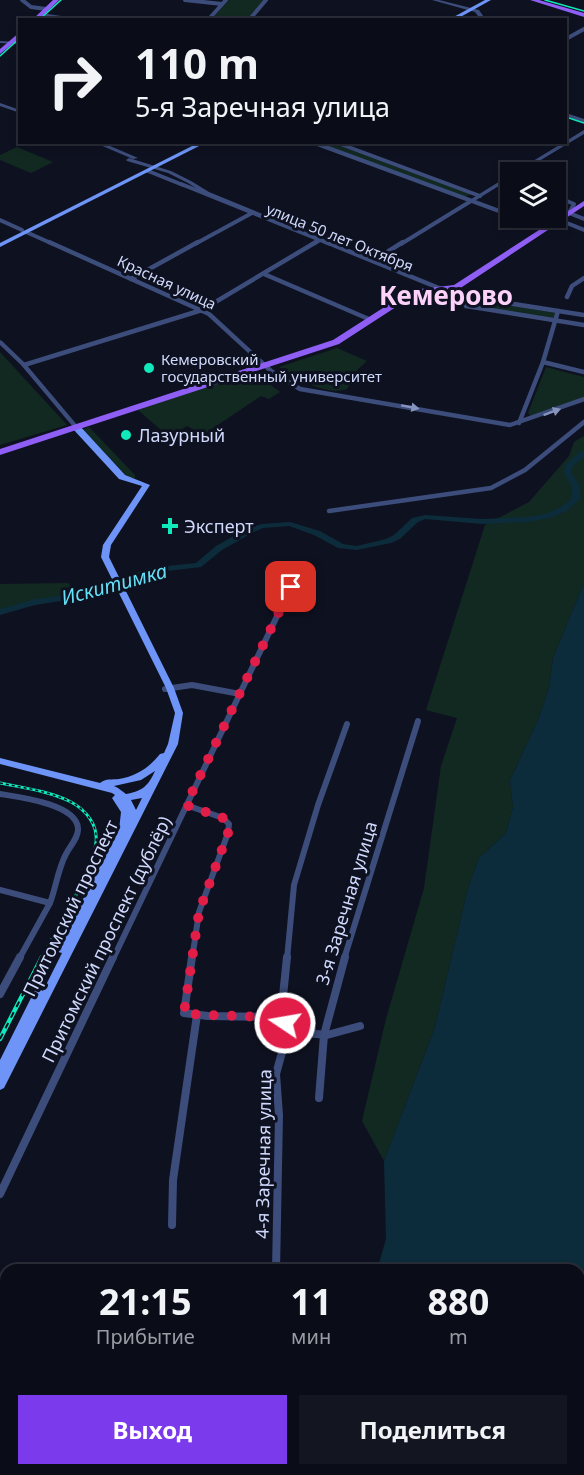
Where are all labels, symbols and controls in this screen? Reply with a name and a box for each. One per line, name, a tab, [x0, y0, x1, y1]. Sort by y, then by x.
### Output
text: 110 m	[135, 34, 259, 91]
icon: right	[36, 42, 114, 120]
text: 5-я Заречная улица	[135, 88, 390, 125]
map controls	[500, 162, 566, 228]
button: layers	[500, 162, 566, 228]
street label: улица 50 лет Октября	[264, 198, 416, 276]
street label: Красная улица	[114, 250, 220, 314]
district label: Кемерово	[379, 277, 513, 313]
place label: Кемеровский государственный университет	[161, 349, 382, 386]
marker: Кемеровский государственный университет	[142, 361, 156, 375]
one-way arrow	[401, 403, 420, 412]
one-way arrow	[543, 407, 561, 417]
place label: Лазурный	[138, 423, 225, 447]
marker: Лазурный	[119, 428, 133, 442]
place label: Эксперт	[184, 514, 254, 538]
marker: Эксперт	[161, 517, 179, 535]
water label: Искитимка	[58, 557, 170, 611]
pin	[265, 561, 316, 612]
icon: arrive	[274, 570, 307, 603]
street label: Притомский проспект (дублёр)	[36, 812, 176, 1066]
street label: Притомский проспект	[17, 815, 124, 1000]
street label: 3-я Заречная улица	[310, 818, 382, 988]
position arrow	[253, 991, 317, 1055]
street label: 4-я Заречная улица	[250, 1069, 276, 1239]
text: 21:15	[99, 1277, 192, 1326]
text: 11	[291, 1277, 332, 1326]
text: 880	[427, 1277, 489, 1326]
text: Прибытие	[96, 1323, 195, 1350]
text: мин	[291, 1323, 331, 1350]
text: m	[449, 1323, 468, 1350]
button: Выход	[18, 1395, 287, 1464]
button: Поделиться	[299, 1395, 567, 1464]

